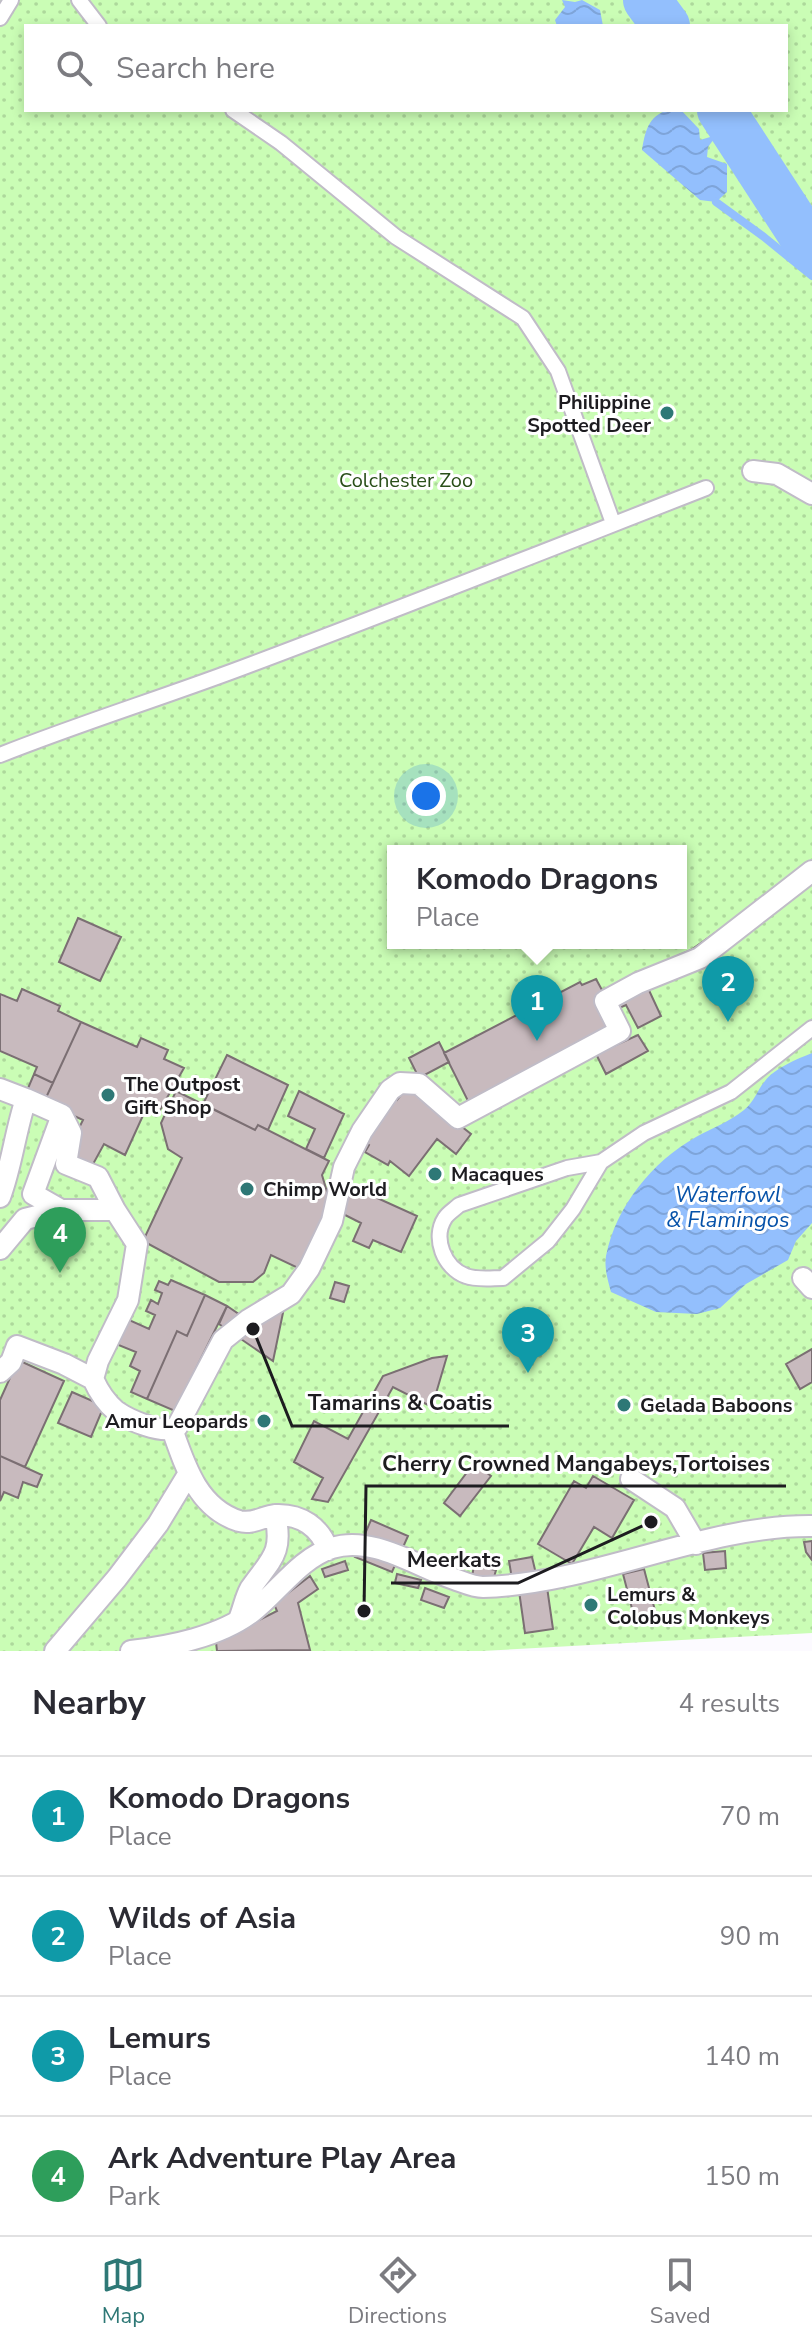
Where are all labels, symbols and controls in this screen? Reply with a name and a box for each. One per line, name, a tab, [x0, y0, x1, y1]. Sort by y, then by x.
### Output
search box	[24, 24, 788, 112]
icon: search	[52, 46, 96, 90]
text: Search here	[116, 48, 275, 89]
place label: Philippine Spotted Deer	[527, 389, 651, 439]
marker: Philippine Spotted Deer	[658, 404, 676, 422]
park label: Colchester Zoo	[339, 467, 473, 494]
your location	[406, 776, 446, 816]
popup	[387, 845, 687, 949]
text: Komodo Dragons	[416, 859, 658, 900]
text: Place	[416, 900, 479, 935]
pin: 2	[702, 956, 754, 1022]
pin: 1	[511, 975, 563, 1041]
place label: The Outpost Gift Shop	[124, 1071, 240, 1121]
marker: The Outpost Gift Shop	[99, 1086, 117, 1104]
place label: Macaques	[451, 1161, 544, 1188]
marker: Macaques	[426, 1165, 444, 1183]
place label: Chimp World	[263, 1176, 387, 1203]
marker: Chimp World	[238, 1180, 256, 1198]
water label: Waterfowl & Flamingos	[666, 1180, 790, 1235]
pin: 4	[34, 1207, 86, 1273]
pin: 3	[502, 1307, 554, 1373]
callout: Tamarins & Coatis	[292, 1380, 509, 1426]
text: Tamarins & Coatis	[308, 1388, 492, 1418]
place label: Gelada Baboons	[640, 1392, 793, 1419]
marker: Gelada Baboons	[615, 1396, 633, 1414]
place label: Amur Leopards	[105, 1408, 248, 1435]
marker: Amur Leopards	[255, 1412, 273, 1430]
callout: Cherry Crowned Mangabeys,Tortoises	[366, 1440, 786, 1486]
text: Cherry Crowned Mangabeys,Tortoises	[382, 1449, 770, 1479]
callout: Meerkats	[391, 1537, 518, 1583]
text: Meerkats	[407, 1545, 501, 1575]
place label: Lemurs & Colobus Monkeys	[607, 1581, 770, 1631]
marker: Lemurs & Colobus Monkeys	[582, 1596, 600, 1614]
text: Nearby	[32, 1680, 146, 1726]
text: 4 results	[679, 1686, 780, 1721]
text: Komodo Dragons	[108, 1778, 350, 1819]
text: 1	[50, 1799, 66, 1834]
text: 70 m	[720, 1799, 780, 1834]
text: Place	[108, 1819, 172, 1854]
text: Wilds of Asia	[108, 1898, 296, 1939]
text: 2	[50, 1919, 66, 1954]
text: 90 m	[720, 1919, 780, 1954]
text: Place	[108, 1939, 172, 1974]
text: Lemurs	[108, 2018, 211, 2059]
text: 3	[50, 2039, 66, 2074]
text: 140 m	[704, 2039, 780, 2074]
text: Place	[108, 2059, 172, 2094]
text: Ark Adventure Play Area	[108, 2138, 456, 2179]
text: 4	[50, 2159, 66, 2194]
text: 150 m	[704, 2159, 780, 2194]
text: Park	[108, 2179, 160, 2214]
tab: Map	[101, 2253, 145, 2331]
tab: Directions	[348, 2253, 447, 2331]
tab: Saved	[650, 2253, 711, 2331]

